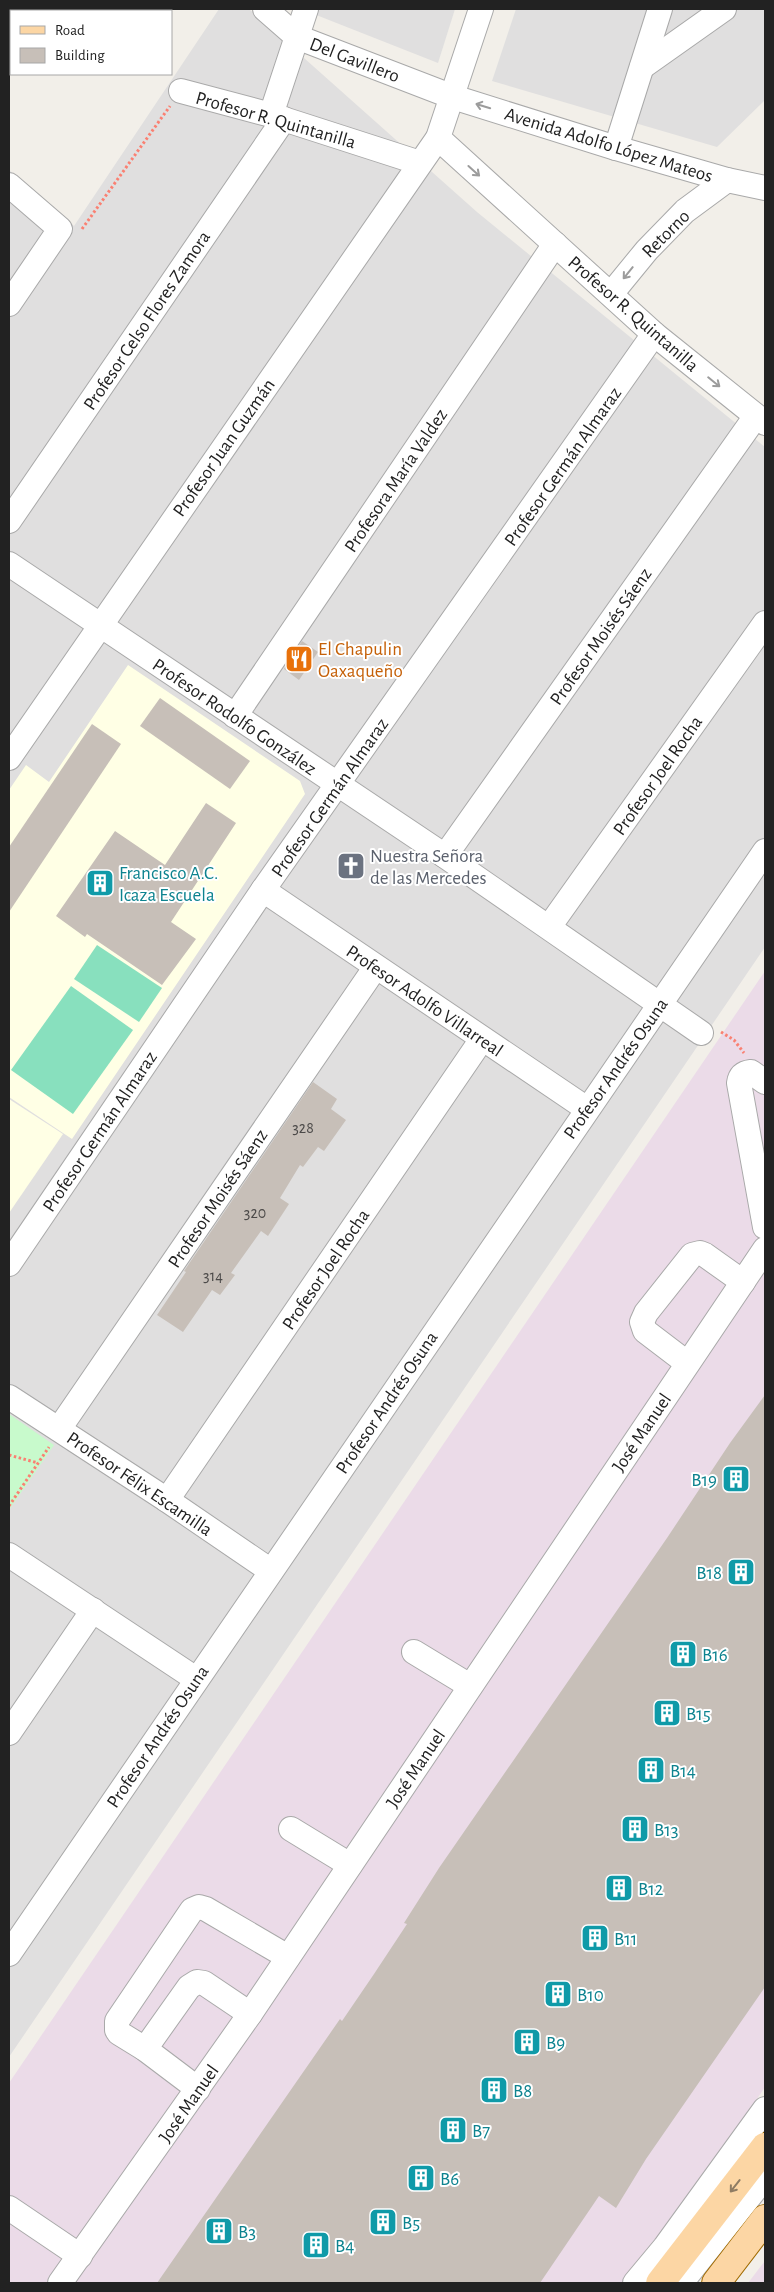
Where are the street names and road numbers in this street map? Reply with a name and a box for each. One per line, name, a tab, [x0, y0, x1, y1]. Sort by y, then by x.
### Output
street label: Del Gavillero	[307, 35, 402, 86]
street label: Profesor R. Quintanilla	[193, 88, 358, 152]
street label: Avenida Adolfo López Mateos	[502, 105, 715, 186]
street label: Retorno	[639, 207, 694, 262]
street label: Profesor Celso Flores Zamora	[80, 228, 214, 414]
street label: Profesor R. Quintanilla	[564, 253, 702, 376]
street label: Profesor Juan Guzmán	[170, 376, 279, 520]
street label: Profesor Germán Almaraz	[501, 384, 625, 550]
street label: Profesora María Valdez	[341, 406, 451, 556]
street label: Profesor Moisés Sáenz	[547, 565, 656, 709]
street label: Profesor Rodolfo González	[149, 655, 320, 779]
street label: Profesor Joel Rocha	[610, 713, 707, 839]
street label: Profesor Germán Almaraz	[268, 715, 392, 881]
street label: Profesor Adolfo Villarreal	[342, 942, 506, 1061]
street label: Profesor Andrés Osuna	[561, 995, 672, 1143]
street label: Profesor Germán Almaraz	[40, 1048, 161, 1215]
street label: Profesor Moisés Sáenz	[165, 1126, 272, 1272]
street label: Profesor Joel Rocha	[279, 1206, 374, 1334]
street label: Profesor Andrés Osuna	[333, 1328, 442, 1477]
street label: José Manuel	[609, 1390, 675, 1475]
street label: Profesor Félix Escamilla	[63, 1429, 216, 1540]
street label: Profesor Andrés Osuna	[104, 1662, 213, 1811]
street label: José Manuel	[383, 1726, 449, 1811]
street label: José Manuel	[156, 2062, 223, 2146]

